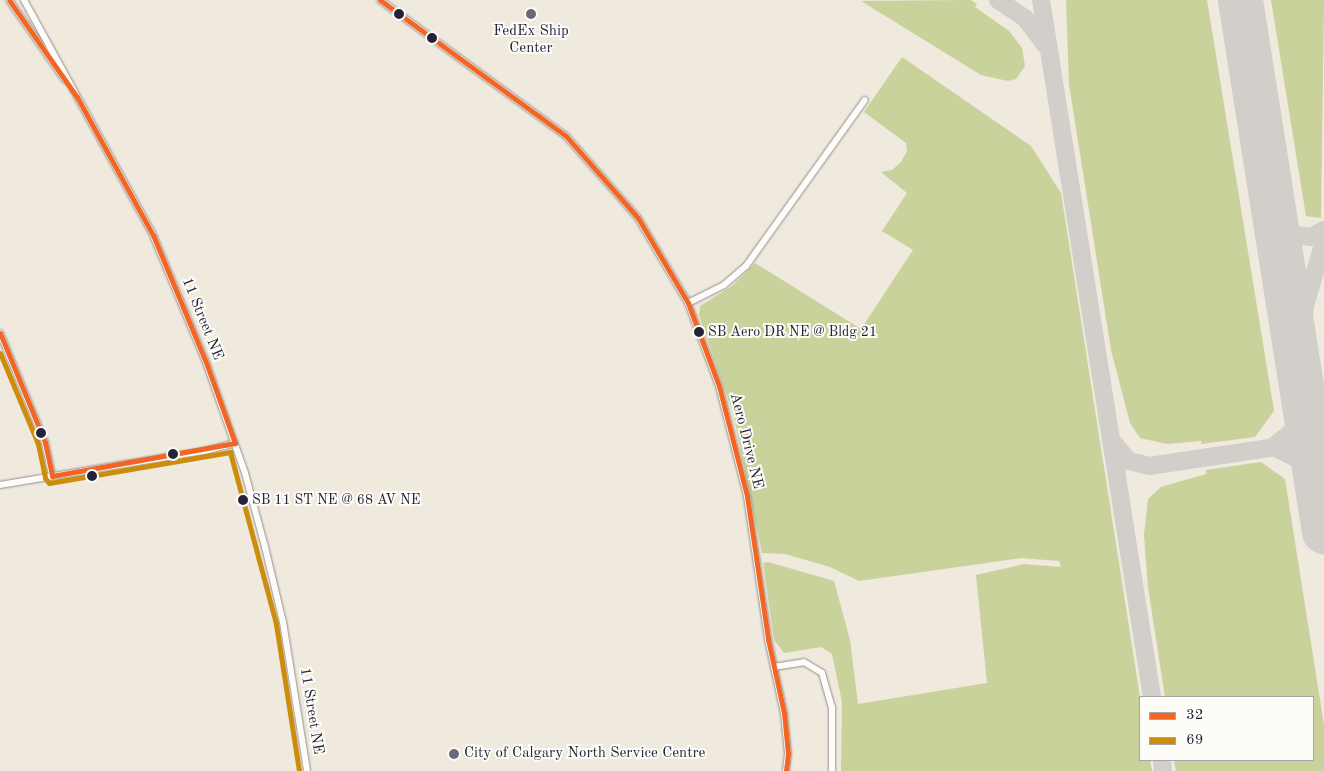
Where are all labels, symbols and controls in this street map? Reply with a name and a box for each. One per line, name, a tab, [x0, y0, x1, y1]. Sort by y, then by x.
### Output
marker: FedEx Ship Center	[525, 8, 537, 20]
unlabelled marker	[394, 9, 404, 19]
place label: FedEx Ship Center	[493, 22, 569, 57]
unlabelled marker	[427, 33, 437, 43]
street label: 11 Street NE	[177, 275, 227, 363]
place label: SB Aero DR NE @ Bldg 21	[708, 324, 877, 340]
marker: SB Aero DR NE @ Bldg 21	[694, 327, 704, 337]
street label: Aero Drive NE	[725, 391, 767, 491]
unlabelled marker	[36, 428, 46, 438]
unlabelled marker	[168, 449, 178, 459]
unlabelled marker	[87, 471, 97, 481]
place label: SB 11 ST NE @ 68 AV NE	[252, 492, 421, 508]
marker: SB 11 ST NE @ 68 AV NE	[238, 495, 248, 505]
street label: 11 Street NE	[295, 666, 327, 756]
legend	[1139, 696, 1314, 761]
text: 32	[1186, 708, 1203, 723]
text: 69	[1186, 733, 1203, 748]
place label: City of Calgary North Service Centre	[464, 745, 705, 763]
marker: City of Calgary North Service Centre	[448, 748, 460, 760]

